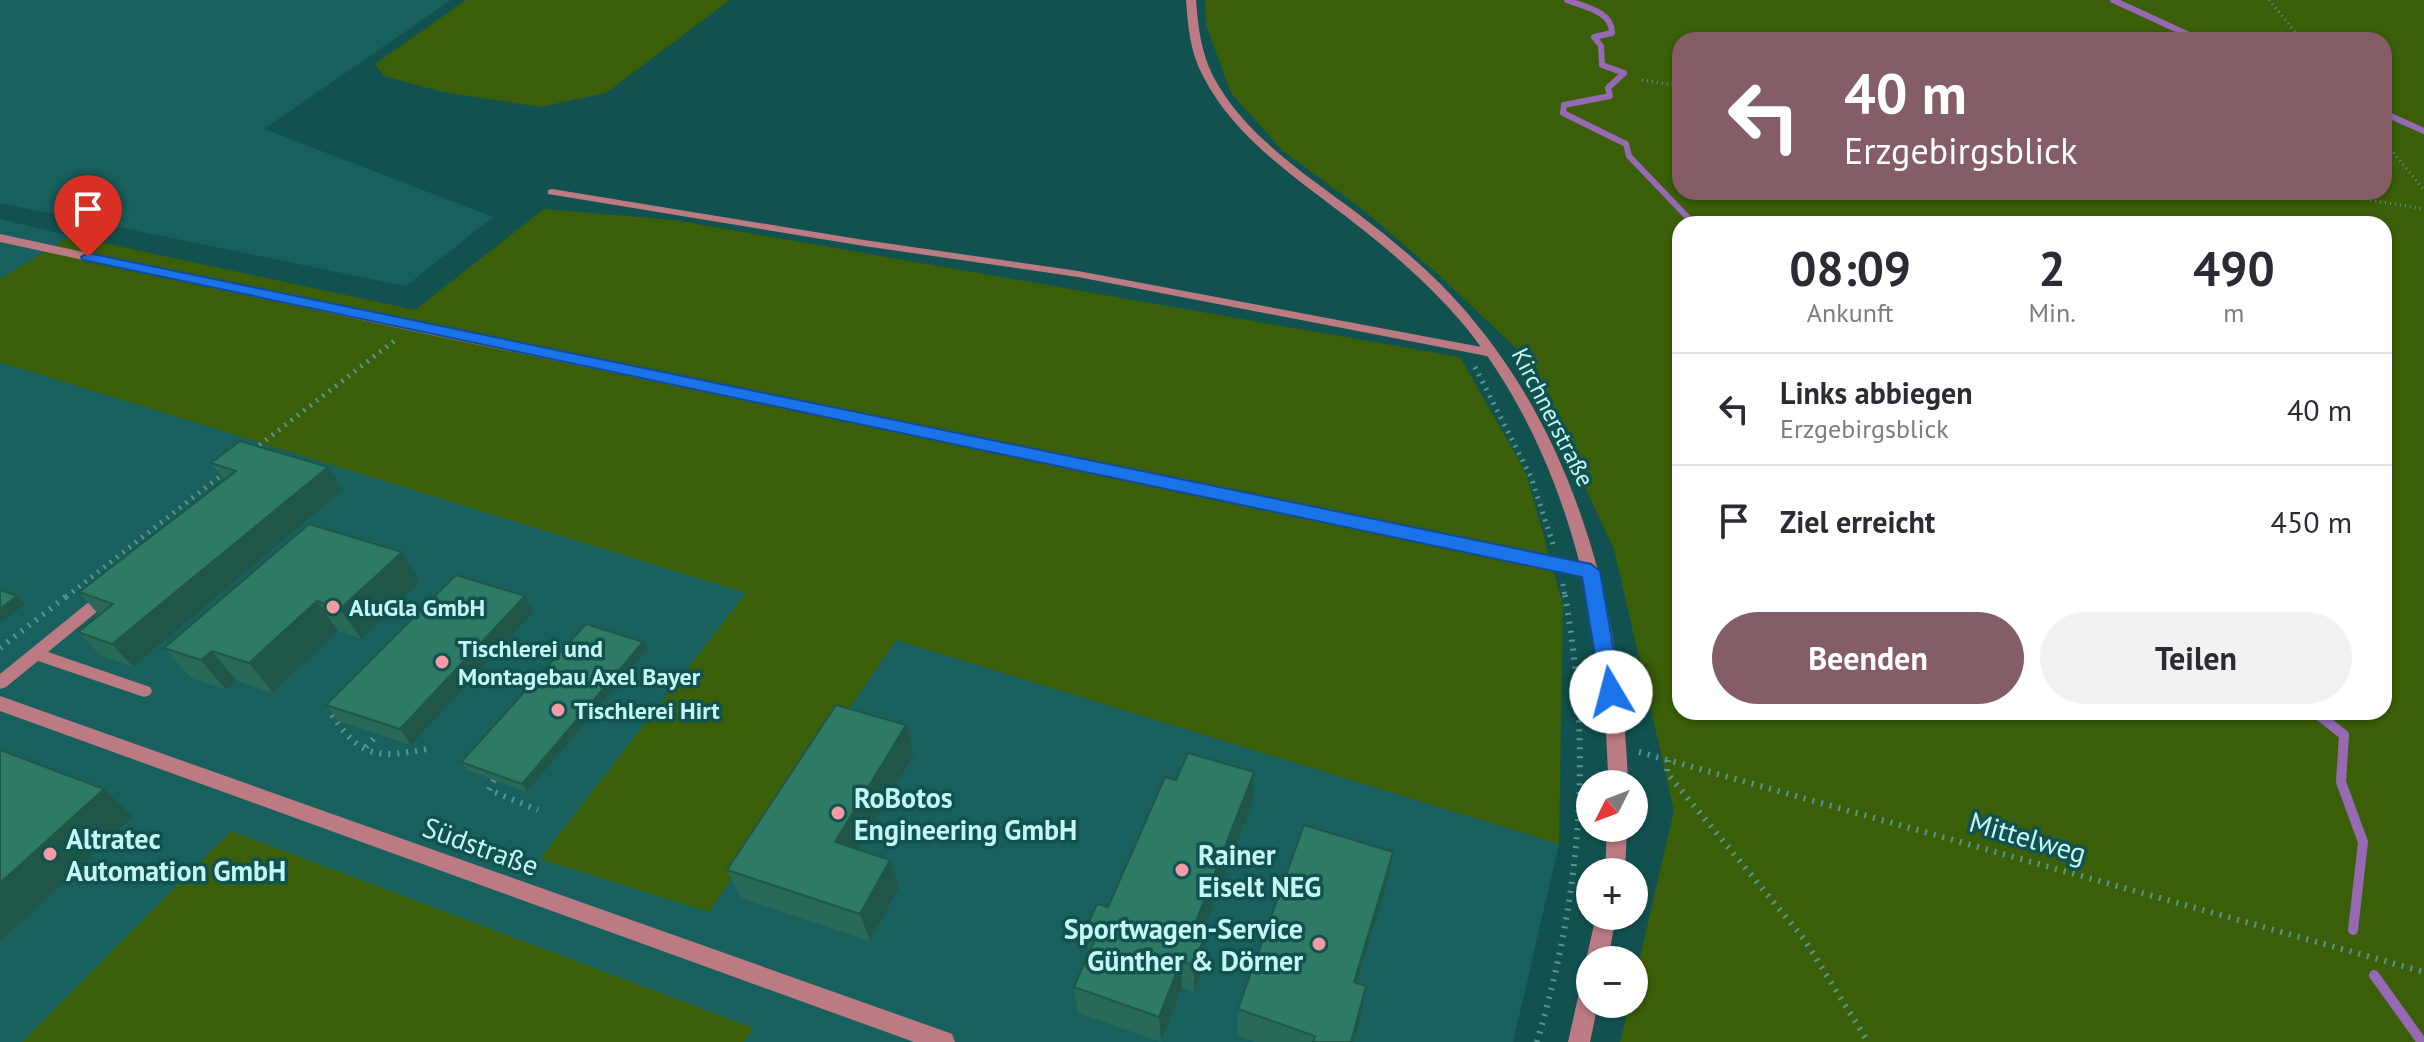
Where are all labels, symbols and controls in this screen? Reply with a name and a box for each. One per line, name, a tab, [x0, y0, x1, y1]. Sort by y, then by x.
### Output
text: 40 m	[1844, 57, 1967, 129]
icon: left	[1712, 64, 1816, 168]
text: Erzgebirgsblick	[1844, 127, 2078, 174]
pin	[54, 175, 122, 257]
icon: arrive	[66, 187, 110, 231]
text: 08:09	[1789, 237, 1911, 299]
text: 2	[2038, 237, 2066, 299]
text: 490	[2193, 237, 2275, 299]
text: Ankunft	[1807, 296, 1894, 329]
text: Min.	[2028, 296, 2076, 329]
text: m	[2223, 296, 2244, 329]
street label: Kirchnerstraße	[1505, 343, 1601, 491]
text: Links abbiegen	[1780, 373, 1973, 412]
icon: left	[1712, 387, 1756, 431]
text: 40 m	[2287, 390, 2352, 429]
text: Erzgebirgsblick	[1780, 412, 1949, 445]
icon: arrive	[1712, 499, 1756, 543]
text: Ziel erreicht	[1780, 502, 1935, 541]
text: 450 m	[2271, 502, 2352, 541]
place label: AluGla GmbH	[349, 592, 485, 623]
marker: AluGla GmbH	[324, 598, 342, 616]
button: Beenden	[1712, 612, 2024, 704]
button: Teilen	[2040, 612, 2352, 704]
place label: Tischlerei und Montagebau Axel Bayer	[458, 633, 701, 692]
position arrow	[1569, 650, 1653, 734]
marker: Tischlerei und Montagebau Axel Bayer	[433, 653, 451, 671]
place label: Tischlerei Hirt	[574, 695, 720, 726]
marker: Tischlerei Hirt	[549, 701, 567, 719]
north arrow	[1576, 770, 1648, 842]
map controls	[1576, 770, 1648, 1018]
place label: RoBotos Engineering GmbH	[854, 779, 1077, 848]
street label: Mittelweg	[1965, 803, 2091, 871]
marker: RoBotos Engineering GmbH	[829, 804, 847, 822]
street label: Südstraße	[418, 808, 544, 884]
place label: Altratec Automation GmbH	[66, 820, 286, 889]
place label: Rainer Eiselt NEG	[1198, 836, 1321, 905]
marker: Altratec Automation GmbH	[41, 845, 59, 863]
button: +	[1576, 858, 1648, 930]
marker: Rainer Eiselt NEG	[1173, 861, 1191, 879]
place label: Sportwagen-Service Günther & Dörner	[1064, 910, 1303, 979]
marker: Sportwagen-Service Günther & Dörner	[1310, 935, 1328, 953]
button: −	[1576, 946, 1648, 1018]

